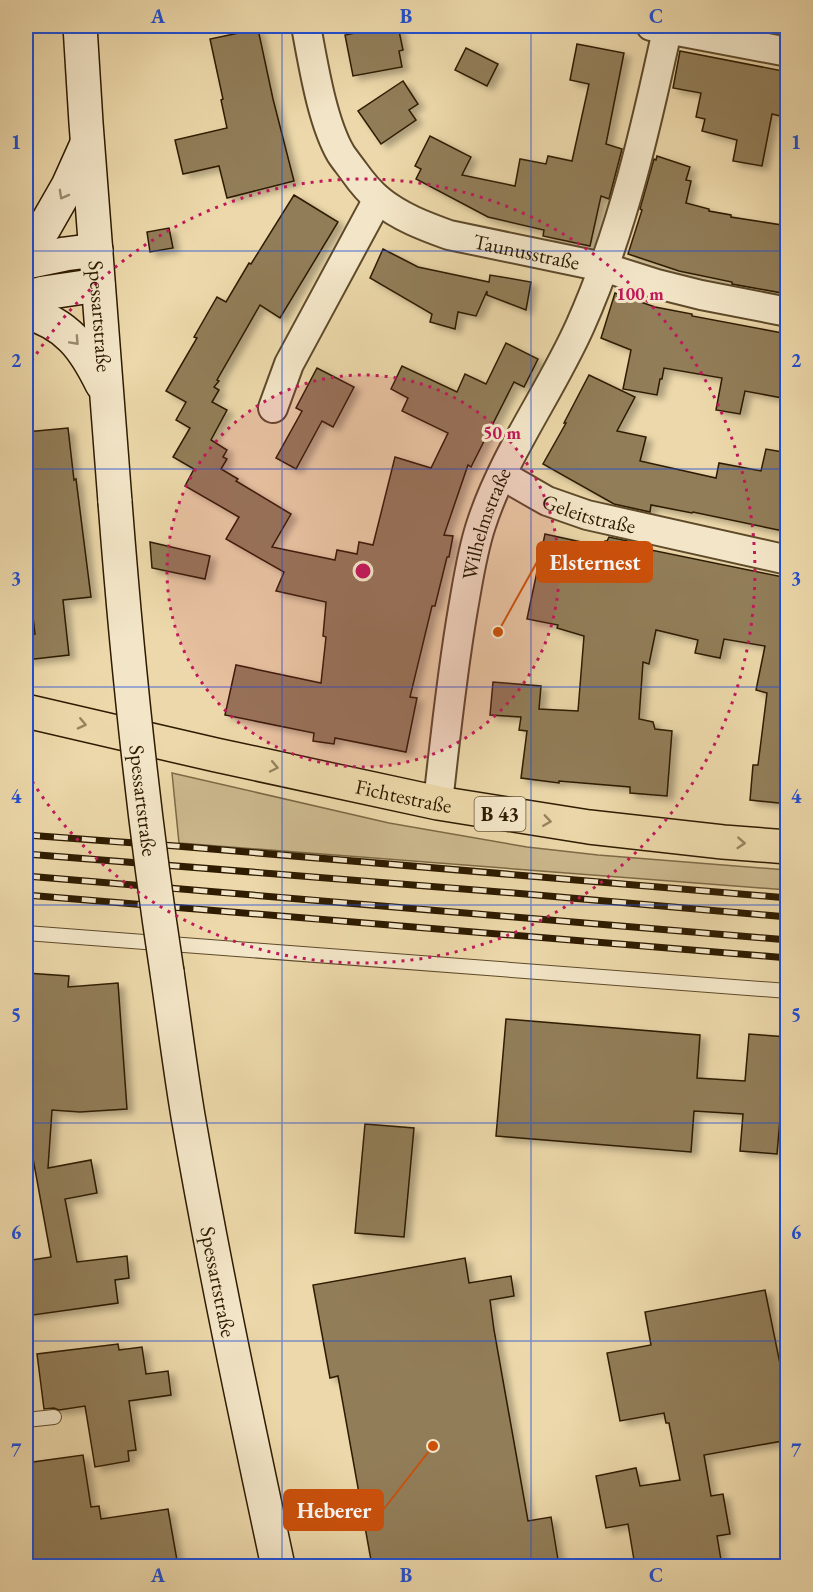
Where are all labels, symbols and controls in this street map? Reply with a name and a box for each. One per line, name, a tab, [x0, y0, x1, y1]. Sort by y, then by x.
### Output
text: A	[150, 3, 166, 29]
text: B	[400, 3, 412, 29]
text: C	[649, 3, 663, 29]
text: 1	[11, 129, 21, 155]
text: 1	[791, 129, 801, 155]
one-way arrow	[59, 188, 70, 199]
street label: Taunusstraße	[471, 227, 582, 275]
street label: Spessartstraße	[83, 259, 119, 373]
text: 100 m	[616, 282, 664, 305]
one-way arrow	[68, 335, 79, 345]
text: 2	[11, 347, 22, 373]
text: 2	[791, 347, 802, 373]
text: 50 m	[483, 421, 521, 444]
street label: Wilhelmstraße	[455, 463, 516, 582]
street label: Geleitstraße	[539, 487, 638, 539]
callout: Elsternest	[537, 542, 652, 582]
text: Elsternest	[549, 548, 641, 577]
centre of rings	[353, 561, 373, 581]
text: 3	[11, 565, 21, 591]
text: 3	[791, 565, 801, 591]
one-way arrow	[77, 717, 87, 730]
street label: Spessartstraße	[124, 743, 164, 858]
one-way arrow	[268, 760, 278, 773]
street label: Fichtestraße	[353, 772, 454, 818]
text: 4	[11, 783, 22, 809]
text: 4	[791, 783, 802, 809]
road number: B 43	[474, 797, 526, 831]
one-way arrow	[543, 815, 552, 827]
one-way arrow	[737, 837, 746, 850]
text: 5	[11, 1001, 21, 1027]
text: 5	[791, 1001, 801, 1027]
text: 6	[11, 1219, 22, 1245]
text: 6	[791, 1219, 802, 1245]
street label: Spessartstraße	[195, 1224, 243, 1339]
text: 7	[11, 1437, 22, 1463]
text: 7	[791, 1437, 802, 1463]
callout: Heberer	[284, 1490, 383, 1530]
text: Heberer	[297, 1496, 372, 1525]
text: A	[150, 1562, 166, 1588]
text: B	[400, 1562, 412, 1588]
text: C	[649, 1562, 663, 1588]

